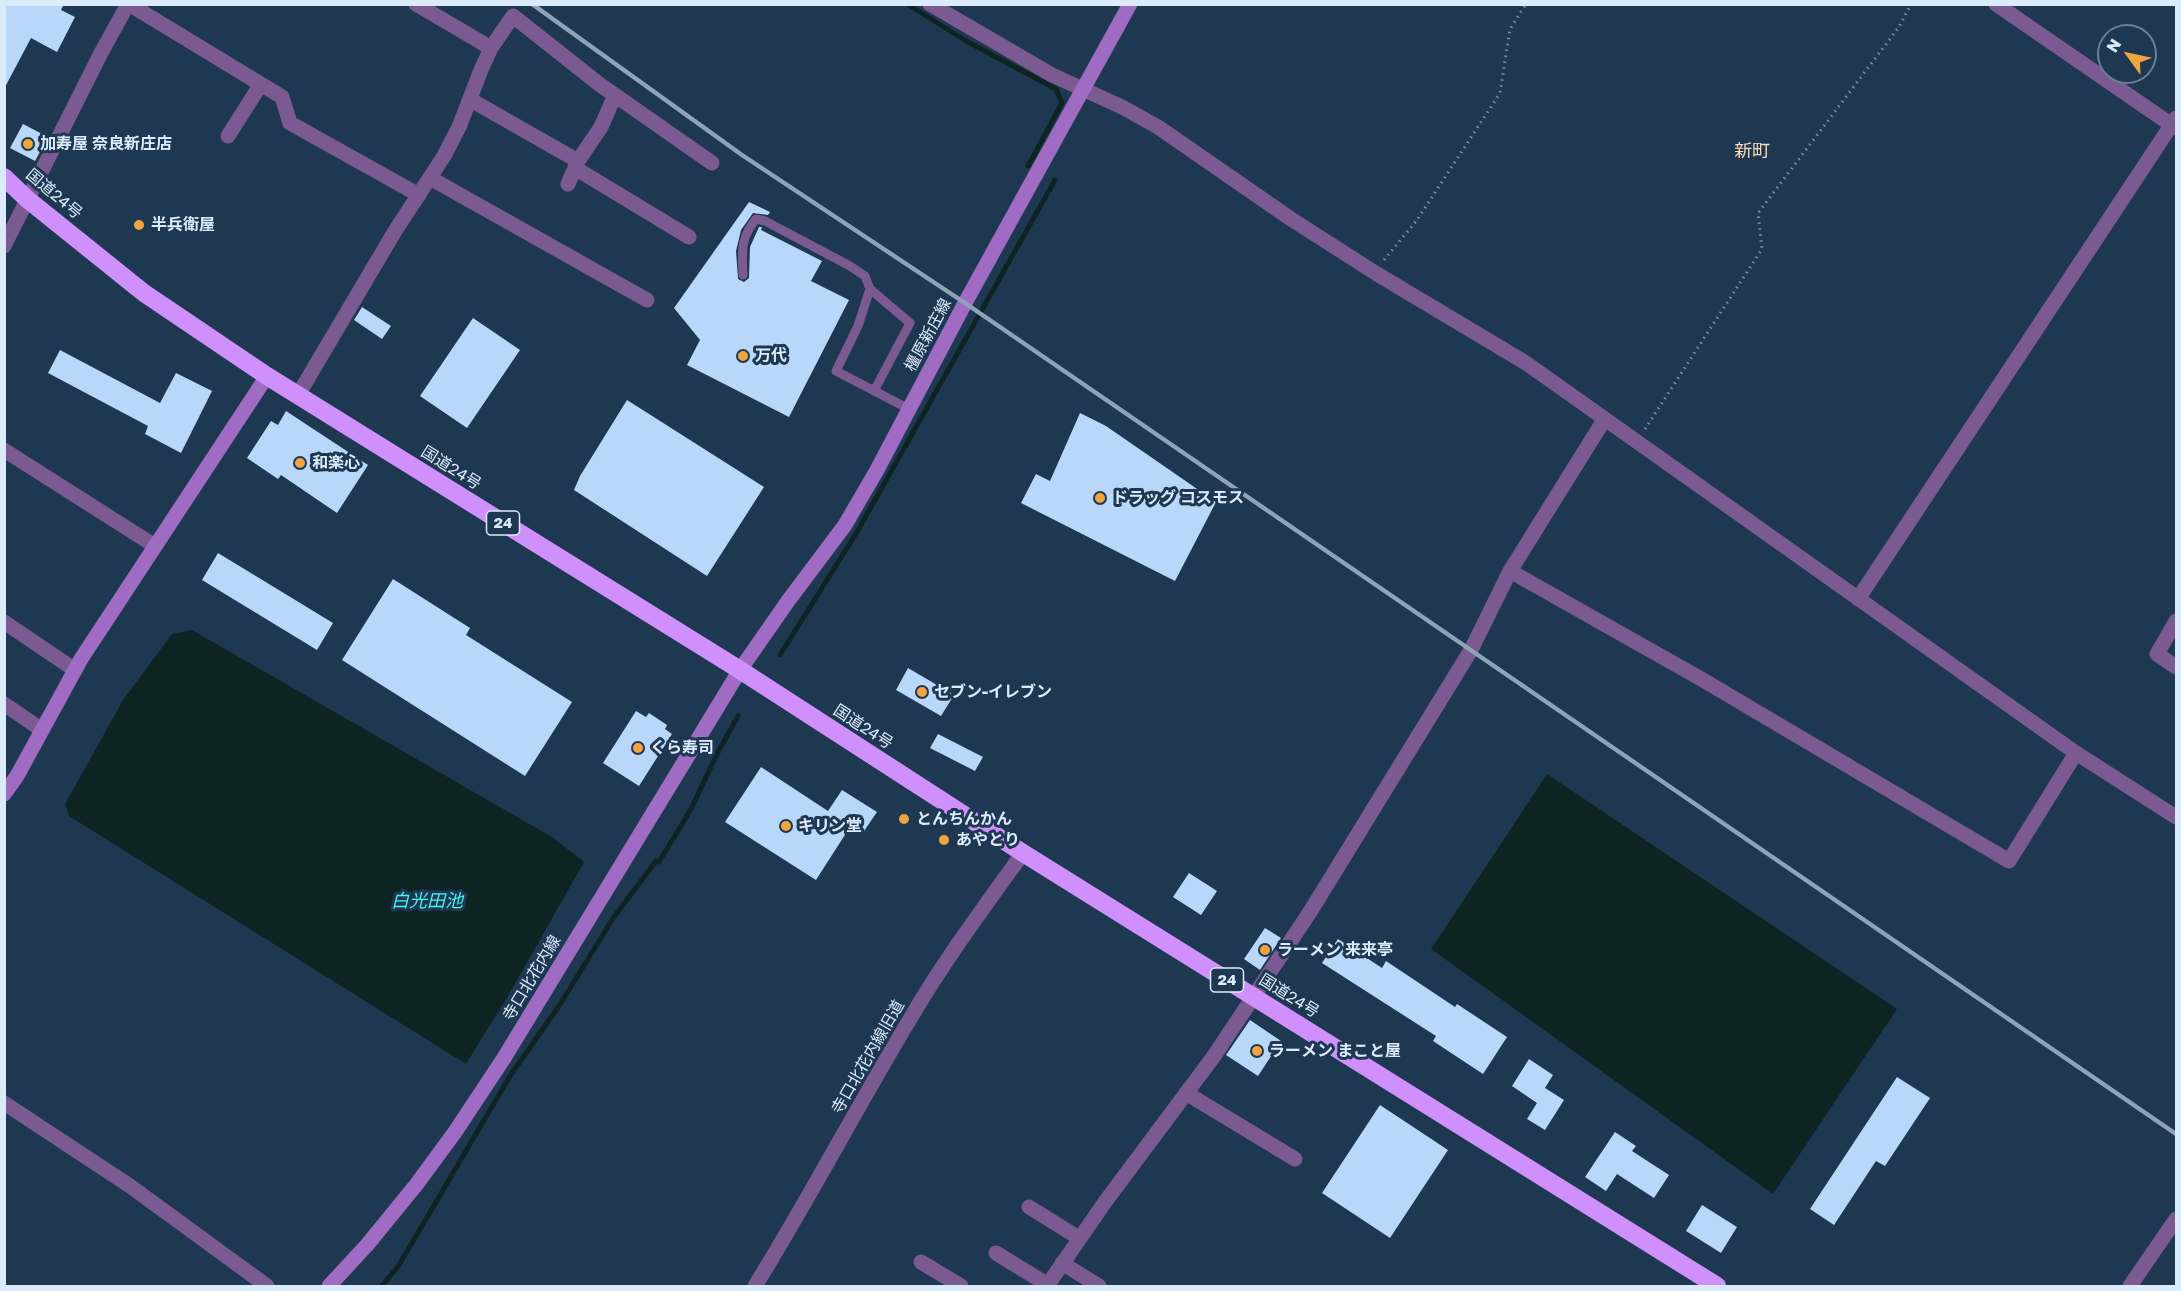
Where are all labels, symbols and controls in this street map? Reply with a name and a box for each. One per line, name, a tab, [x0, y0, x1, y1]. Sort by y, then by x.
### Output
north arrow	[2097, 24, 2157, 84]
text: N	[2102, 35, 2125, 56]
place label: 加寿屋 奈良新庄店	[40, 134, 172, 154]
marker: 加寿屋 奈良新庄店	[21, 137, 35, 151]
district label: 新町	[1734, 140, 1770, 162]
street label: 国道24号	[22, 165, 86, 223]
place label: 半兵衛屋	[151, 215, 215, 235]
marker: 半兵衛屋	[132, 218, 146, 232]
street label: 橿原新庄線	[901, 295, 955, 375]
place label: 万代	[755, 346, 787, 366]
marker: 万代	[736, 349, 750, 363]
street label: 国道24号	[417, 442, 485, 494]
place label: 和楽心	[312, 453, 360, 473]
marker: 和楽心	[293, 456, 307, 470]
place label: ドラッグ コスモス	[1112, 488, 1244, 508]
marker: ドラッグ コスモス	[1093, 491, 1107, 505]
road number: 24	[486, 511, 520, 535]
place label: セブン-イレブン	[934, 682, 1052, 702]
marker: セブン-イレブン	[915, 685, 929, 699]
street label: 国道24号	[830, 701, 896, 753]
place label: くら寿司	[650, 738, 714, 758]
marker: くら寿司	[631, 741, 645, 755]
place label: とんちんかん	[916, 809, 1012, 829]
marker: とんちんかん	[897, 812, 911, 826]
place label: キリン堂	[798, 816, 862, 836]
marker: キリン堂	[779, 819, 793, 833]
place label: あやとり	[956, 830, 1020, 850]
marker: あやとり	[937, 833, 951, 847]
water label: 白光田池	[391, 890, 463, 912]
street label: 寺口北花内線	[499, 932, 565, 1024]
place label: ラーメン 来来亭	[1277, 940, 1393, 960]
marker: ラーメン 来来亭	[1258, 943, 1272, 957]
road number: 24	[1210, 968, 1244, 992]
street label: 国道24号	[1255, 970, 1323, 1022]
street label: 寺口北花内線旧道	[828, 997, 908, 1117]
place label: ラーメン まこと屋	[1269, 1041, 1401, 1061]
marker: ラーメン まこと屋	[1250, 1044, 1264, 1058]

